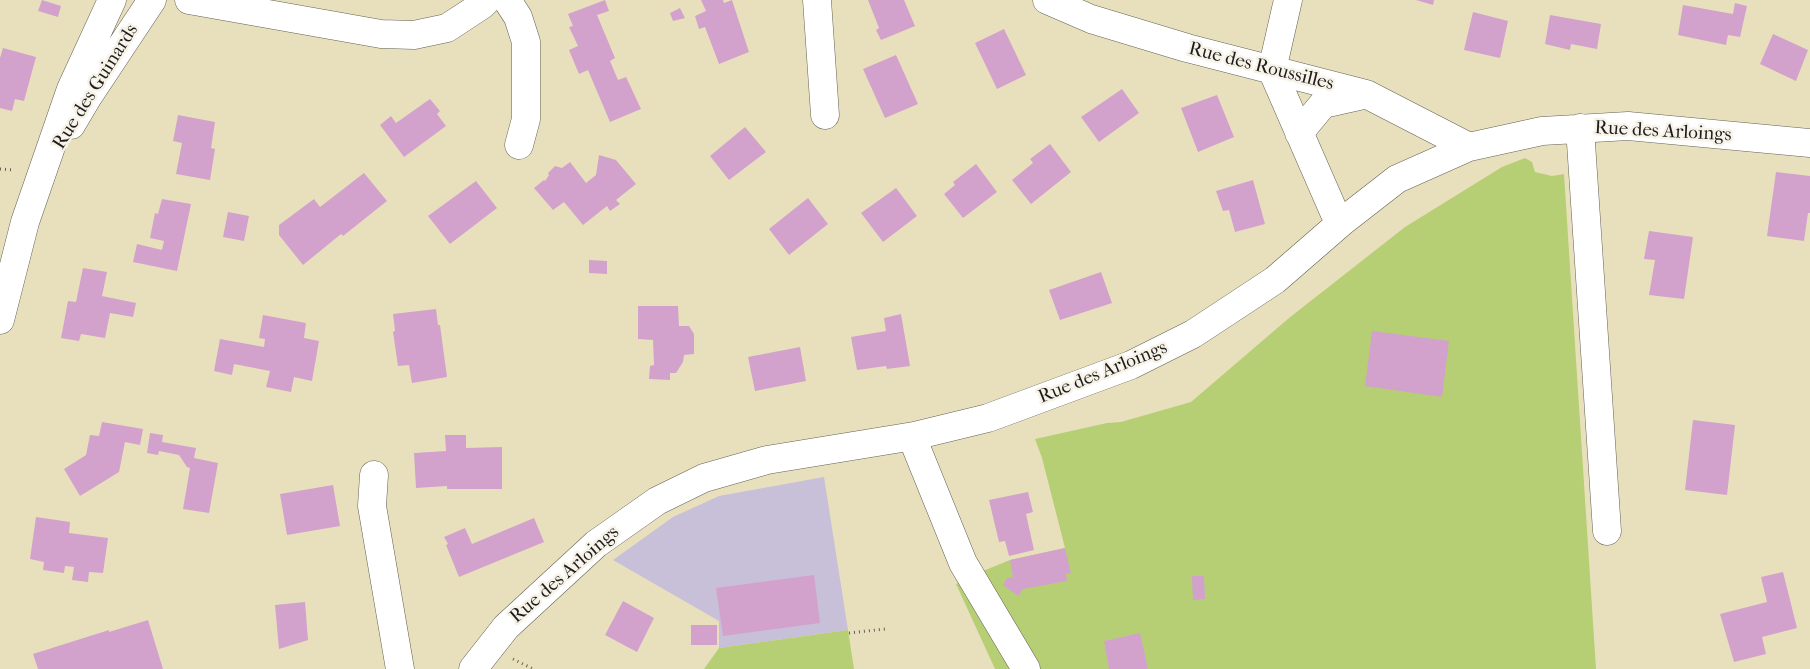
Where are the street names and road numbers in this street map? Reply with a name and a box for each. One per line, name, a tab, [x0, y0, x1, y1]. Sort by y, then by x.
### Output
street label: Rue des Guinards	[48, 20, 144, 154]
street label: Rue des Roussilles	[1186, 38, 1336, 96]
street label: Rue des Arloings	[1594, 117, 1732, 147]
street label: Rue des Arloings	[1035, 337, 1171, 409]
street label: Rue des Arloings	[506, 521, 624, 629]

